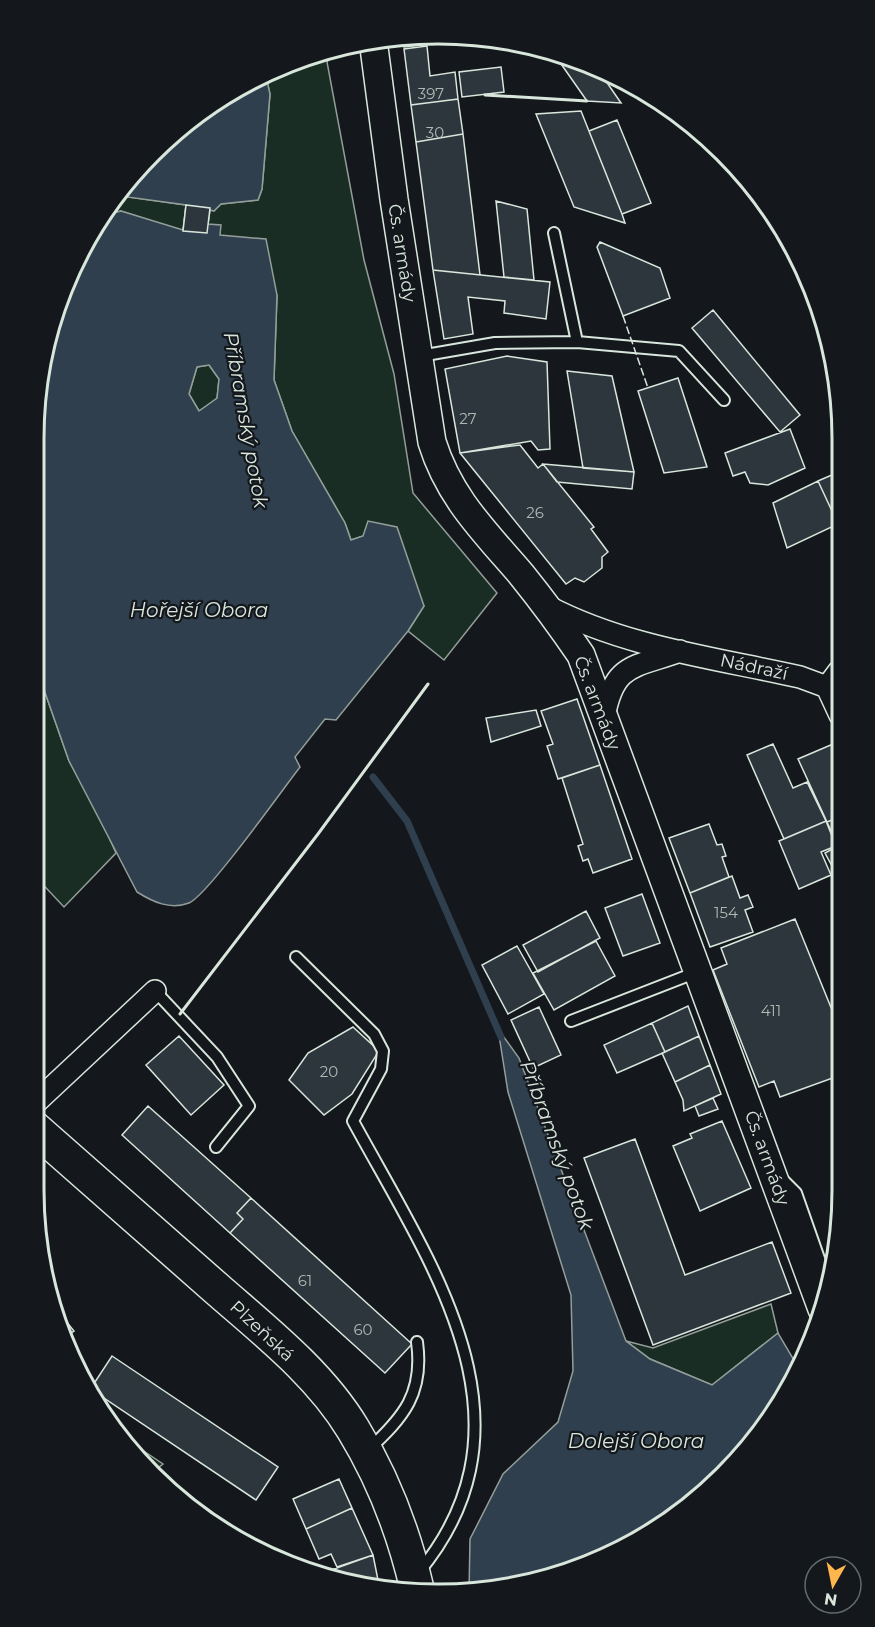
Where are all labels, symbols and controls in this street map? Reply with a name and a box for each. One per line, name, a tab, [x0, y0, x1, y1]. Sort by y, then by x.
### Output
house number: 397	[418, 84, 444, 103]
house number: 30	[426, 123, 444, 142]
street label: Čs. armády	[383, 202, 421, 304]
water label: Příbramský potok	[219, 330, 274, 511]
house number: 27	[459, 409, 477, 428]
house number: 26	[526, 503, 544, 522]
water label: Hořejší Obora	[130, 598, 268, 622]
street label: Nádraží	[718, 649, 791, 685]
street label: Čs. armády	[569, 653, 625, 753]
house number: 154	[714, 903, 738, 922]
house number: 411	[761, 1001, 781, 1020]
water label: Příbramský potok	[515, 1057, 599, 1234]
house number: 20	[320, 1062, 338, 1081]
street label: Čs. armády	[740, 1108, 794, 1209]
house number: 61	[298, 1271, 312, 1290]
street label: Plzeňská	[225, 1296, 299, 1366]
house number: 60	[353, 1320, 373, 1339]
water label: Dolejší Obora	[568, 1429, 704, 1453]
north arrow	[803, 1555, 863, 1615]
text: N	[823, 1589, 839, 1610]

